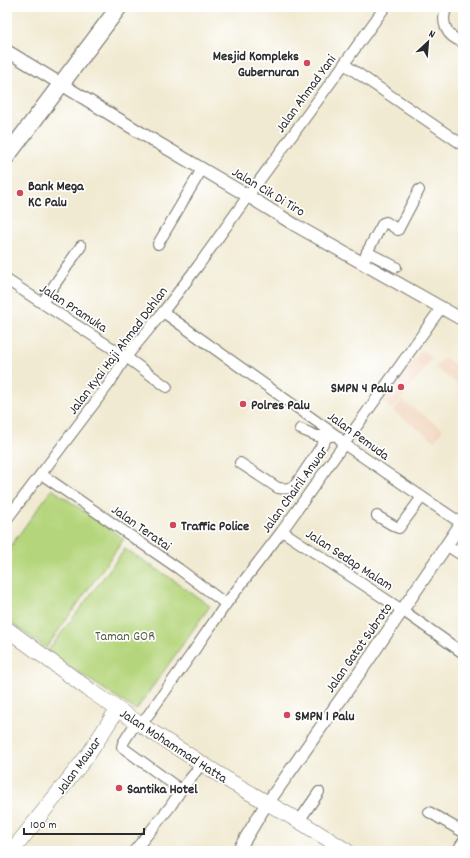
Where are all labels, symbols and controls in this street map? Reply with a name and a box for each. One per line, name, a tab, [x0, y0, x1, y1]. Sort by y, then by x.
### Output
north arrow	[408, 22, 448, 62]
text: N	[426, 26, 438, 43]
place label: Mesjid Kompleks Gubernuran	[213, 47, 300, 83]
street label: Jalan Ahmad Yani	[271, 51, 342, 137]
marker: Mesjid Kompleks Gubernuran	[302, 58, 312, 68]
street label: Jalan Cik Di Tiro	[228, 163, 308, 222]
place label: Bank Mega KC Palu	[28, 177, 85, 213]
marker: Bank Mega KC Palu	[15, 188, 25, 198]
street label: Jalan Pramuka	[35, 279, 111, 338]
street label: Jalan Kyai Haji Ahmad Dahlan	[64, 283, 173, 419]
place label: SMPN 4 Palu	[331, 379, 393, 399]
marker: SMPN 4 Palu	[396, 382, 406, 392]
place label: Polres Palu	[251, 396, 310, 416]
marker: Polres Palu	[238, 399, 248, 409]
street label: Jalan Pemuda	[323, 407, 393, 466]
street label: Jalan Chairil Anwar	[257, 442, 334, 538]
street label: Jalan Teratai	[107, 501, 175, 557]
place label: Traffic Police	[181, 517, 249, 537]
marker: Traffic Police	[168, 520, 178, 530]
street label: Jalan Sedap Malam	[301, 525, 397, 596]
street label: Jalan Gatot Subroto	[321, 599, 398, 697]
park label: Taman GOR	[95, 627, 155, 647]
street label: Jalan Mohammad Hatta	[115, 704, 231, 789]
place label: SMPN 1 Palu	[295, 707, 354, 727]
marker: SMPN 1 Palu	[282, 710, 292, 720]
street label: Jalan Mawar	[52, 733, 108, 799]
place label: Santika Hotel	[127, 780, 198, 800]
marker: Santika Hotel	[114, 783, 124, 793]
scale bar	[24, 810, 144, 836]
text: 100 m	[30, 817, 57, 834]

